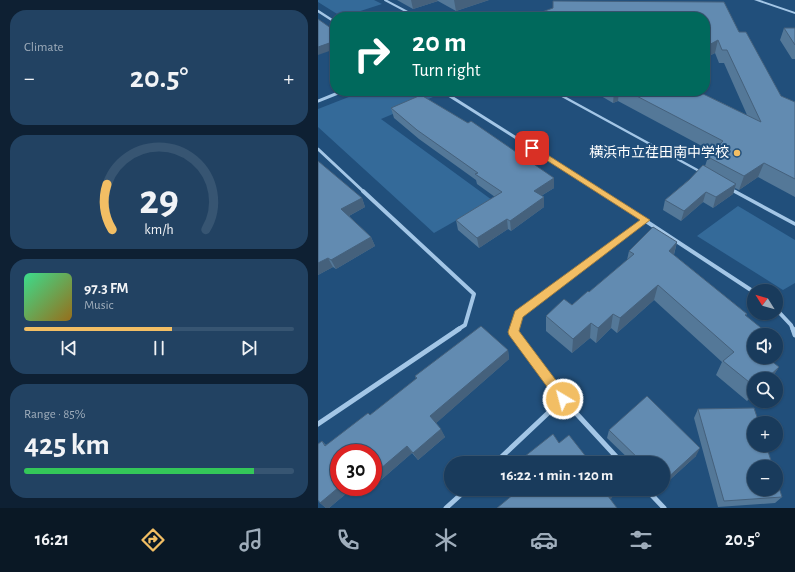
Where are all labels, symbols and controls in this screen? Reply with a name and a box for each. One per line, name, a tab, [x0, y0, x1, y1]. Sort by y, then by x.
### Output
icon: right	[346, 28, 398, 80]
text: 20 m	[412, 29, 467, 57]
text: Climate	[24, 41, 63, 54]
text: Turn right	[412, 62, 481, 80]
text: 20.5°	[130, 63, 188, 93]
text: −	[24, 67, 35, 89]
text: +	[283, 67, 294, 89]
pin	[515, 131, 549, 165]
icon: arrive	[521, 137, 543, 159]
place label: 横浜市立荏田南中学校	[589, 145, 729, 160]
marker: 横浜市立荏田南中学校	[732, 148, 742, 158]
text: 29	[139, 180, 179, 221]
text: km/h	[144, 222, 174, 236]
text: 97.3 FM	[84, 281, 129, 296]
north arrow	[747, 284, 783, 320]
map controls	[747, 284, 783, 496]
text: Music	[84, 299, 114, 312]
button: sound	[747, 328, 783, 364]
icon: previous	[58, 337, 80, 359]
icon: pause	[148, 337, 170, 359]
icon: next	[238, 337, 260, 359]
button: search	[747, 372, 783, 408]
position arrow	[542, 378, 584, 420]
text: Range · 85%	[24, 408, 85, 421]
button: +	[747, 416, 783, 452]
text: 425 km	[24, 430, 110, 460]
speed limit sign: 30	[330, 444, 382, 496]
button: −	[747, 460, 783, 496]
text: 16:22 · 1 min · 120 m	[501, 468, 613, 483]
icon: directions	[139, 526, 167, 554]
icon: music	[237, 526, 265, 554]
icon: phone	[334, 526, 362, 554]
icon: climate	[432, 526, 460, 554]
icon: car	[530, 526, 558, 554]
icon: filters	[627, 526, 655, 554]
text: 16:21	[35, 531, 69, 549]
text: 20.5°	[725, 531, 760, 549]

